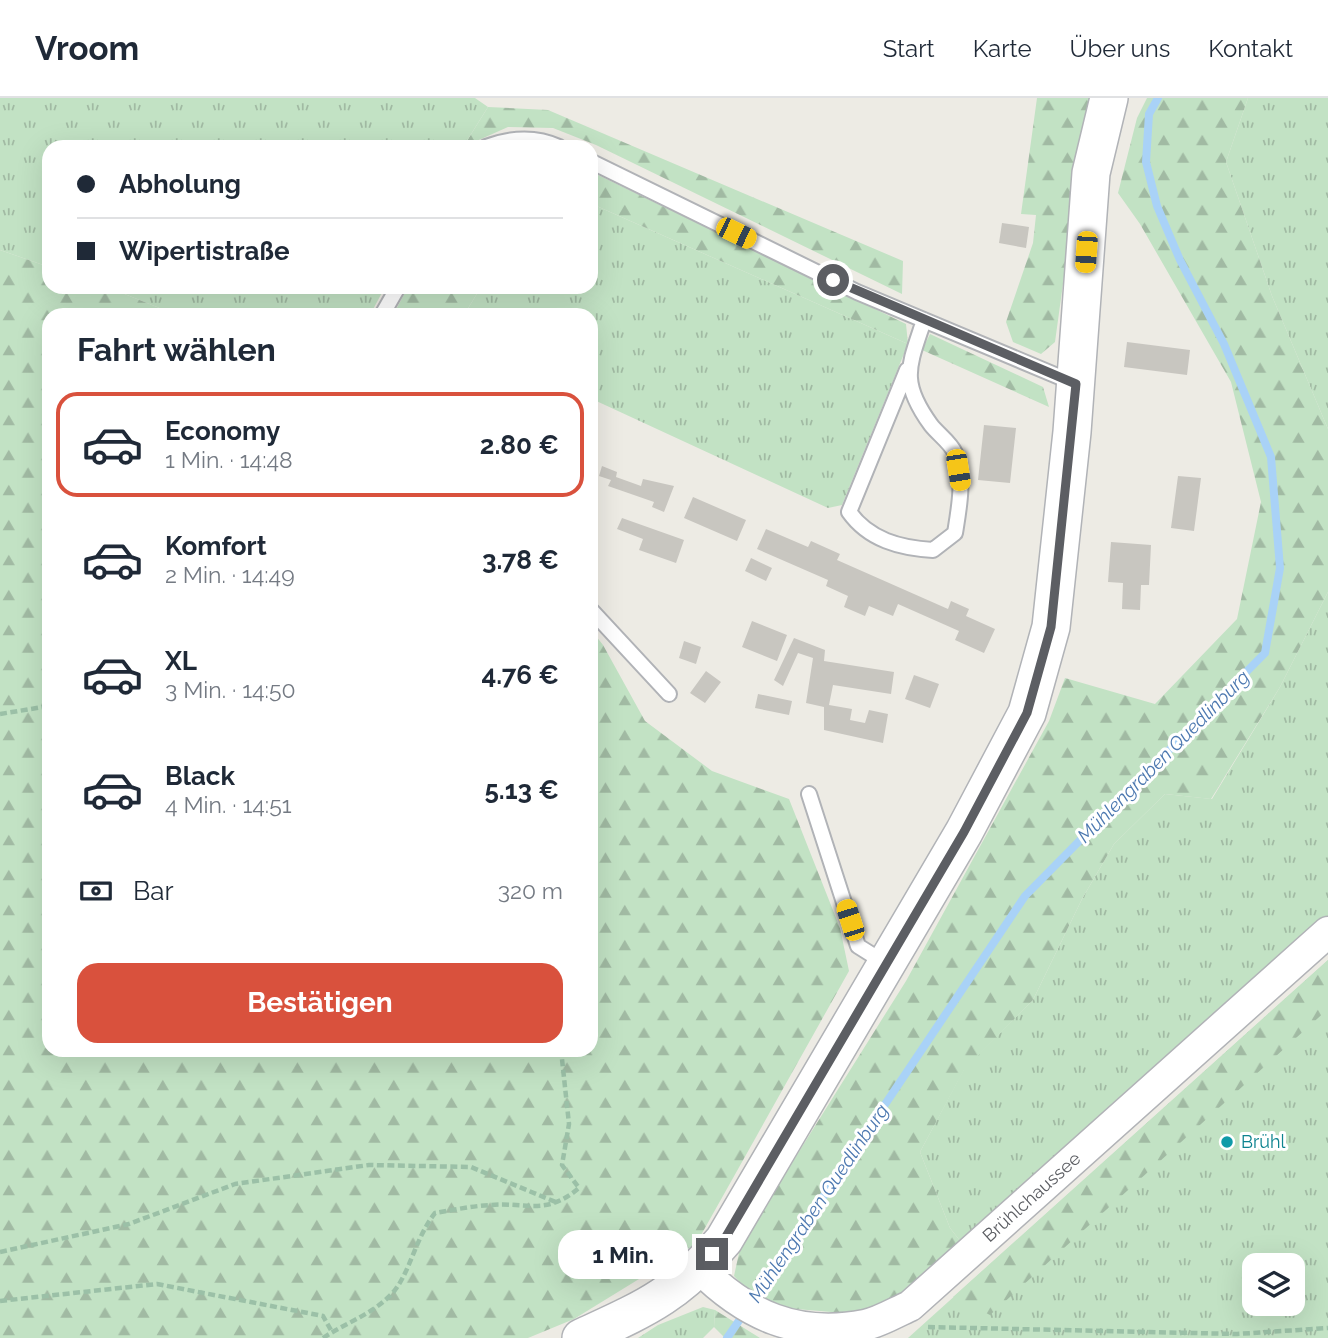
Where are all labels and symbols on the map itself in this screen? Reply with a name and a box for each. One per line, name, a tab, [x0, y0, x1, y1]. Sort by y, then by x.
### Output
car	[713, 214, 760, 252]
car	[1075, 230, 1098, 274]
route start	[817, 264, 849, 296]
car	[945, 448, 972, 492]
water label: Mühlengraben Quedlinburg	[1072, 665, 1254, 847]
car	[834, 897, 867, 943]
water label: Mühlengraben Quedlinburg	[743, 1100, 893, 1306]
place label: Brühl	[1241, 1131, 1285, 1152]
marker: Brühl	[1219, 1134, 1235, 1150]
street label: Brühlchaussee	[978, 1147, 1085, 1246]
callout: 1 Min.	[558, 1230, 688, 1278]
route end	[696, 1238, 728, 1270]

